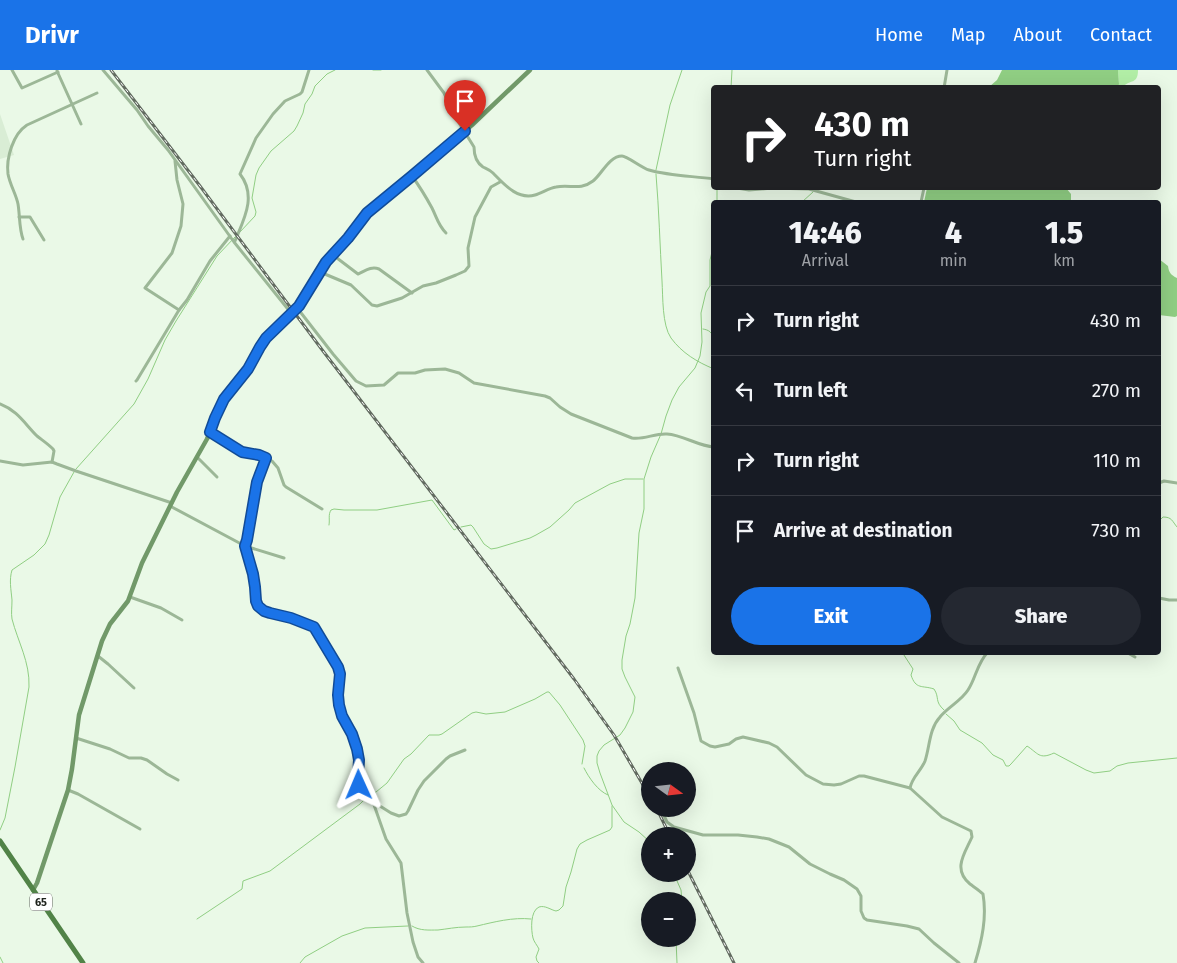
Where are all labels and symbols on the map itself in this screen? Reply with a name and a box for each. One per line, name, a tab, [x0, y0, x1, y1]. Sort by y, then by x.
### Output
pin	[444, 80, 486, 131]
position arrow	[332, 758, 384, 810]
north arrow	[641, 762, 696, 818]
road number: 65	[30, 894, 52, 910]

